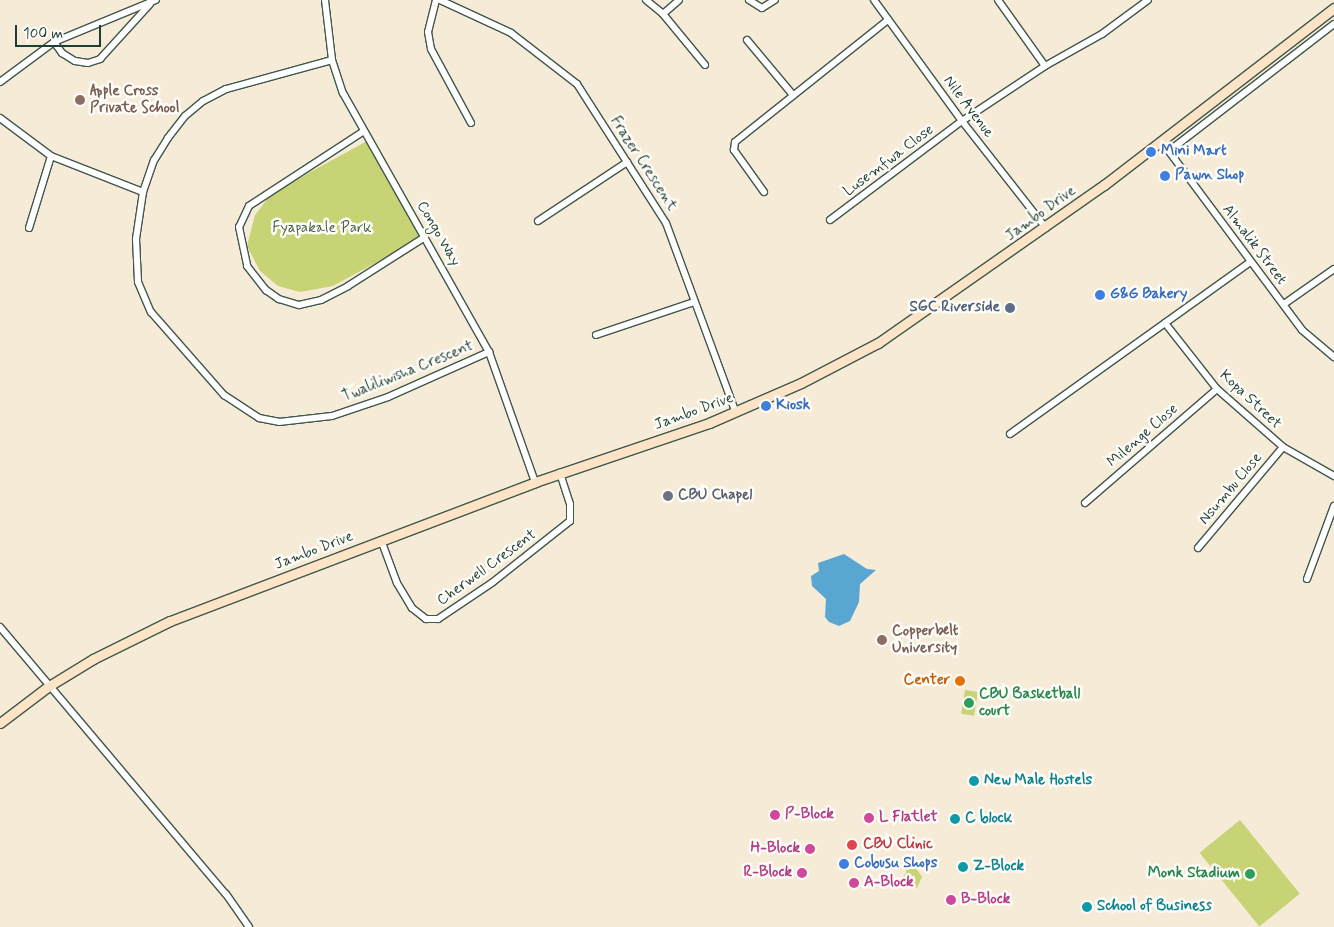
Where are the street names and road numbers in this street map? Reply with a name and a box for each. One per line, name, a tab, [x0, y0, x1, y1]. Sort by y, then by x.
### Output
street label: Nile Avenue	[938, 72, 998, 142]
street label: Frazer Crescent	[607, 115, 679, 213]
street label: Lusemfwa Close	[840, 121, 938, 201]
street label: Jambo Drive	[1003, 183, 1079, 245]
street label: Congo Way	[412, 198, 464, 270]
street label: Almalik Street	[1217, 200, 1291, 290]
street label: Twaliliwisha Crescent	[340, 338, 476, 406]
street label: Kopa Street	[1216, 367, 1284, 433]
street label: Jambo Drive	[652, 390, 736, 434]
street label: Milenge Close	[1103, 400, 1183, 472]
street label: Nsumbu Close	[1195, 449, 1267, 529]
street label: Cherwell Crescent	[434, 526, 540, 610]
street label: Jambo Drive	[273, 528, 355, 574]

